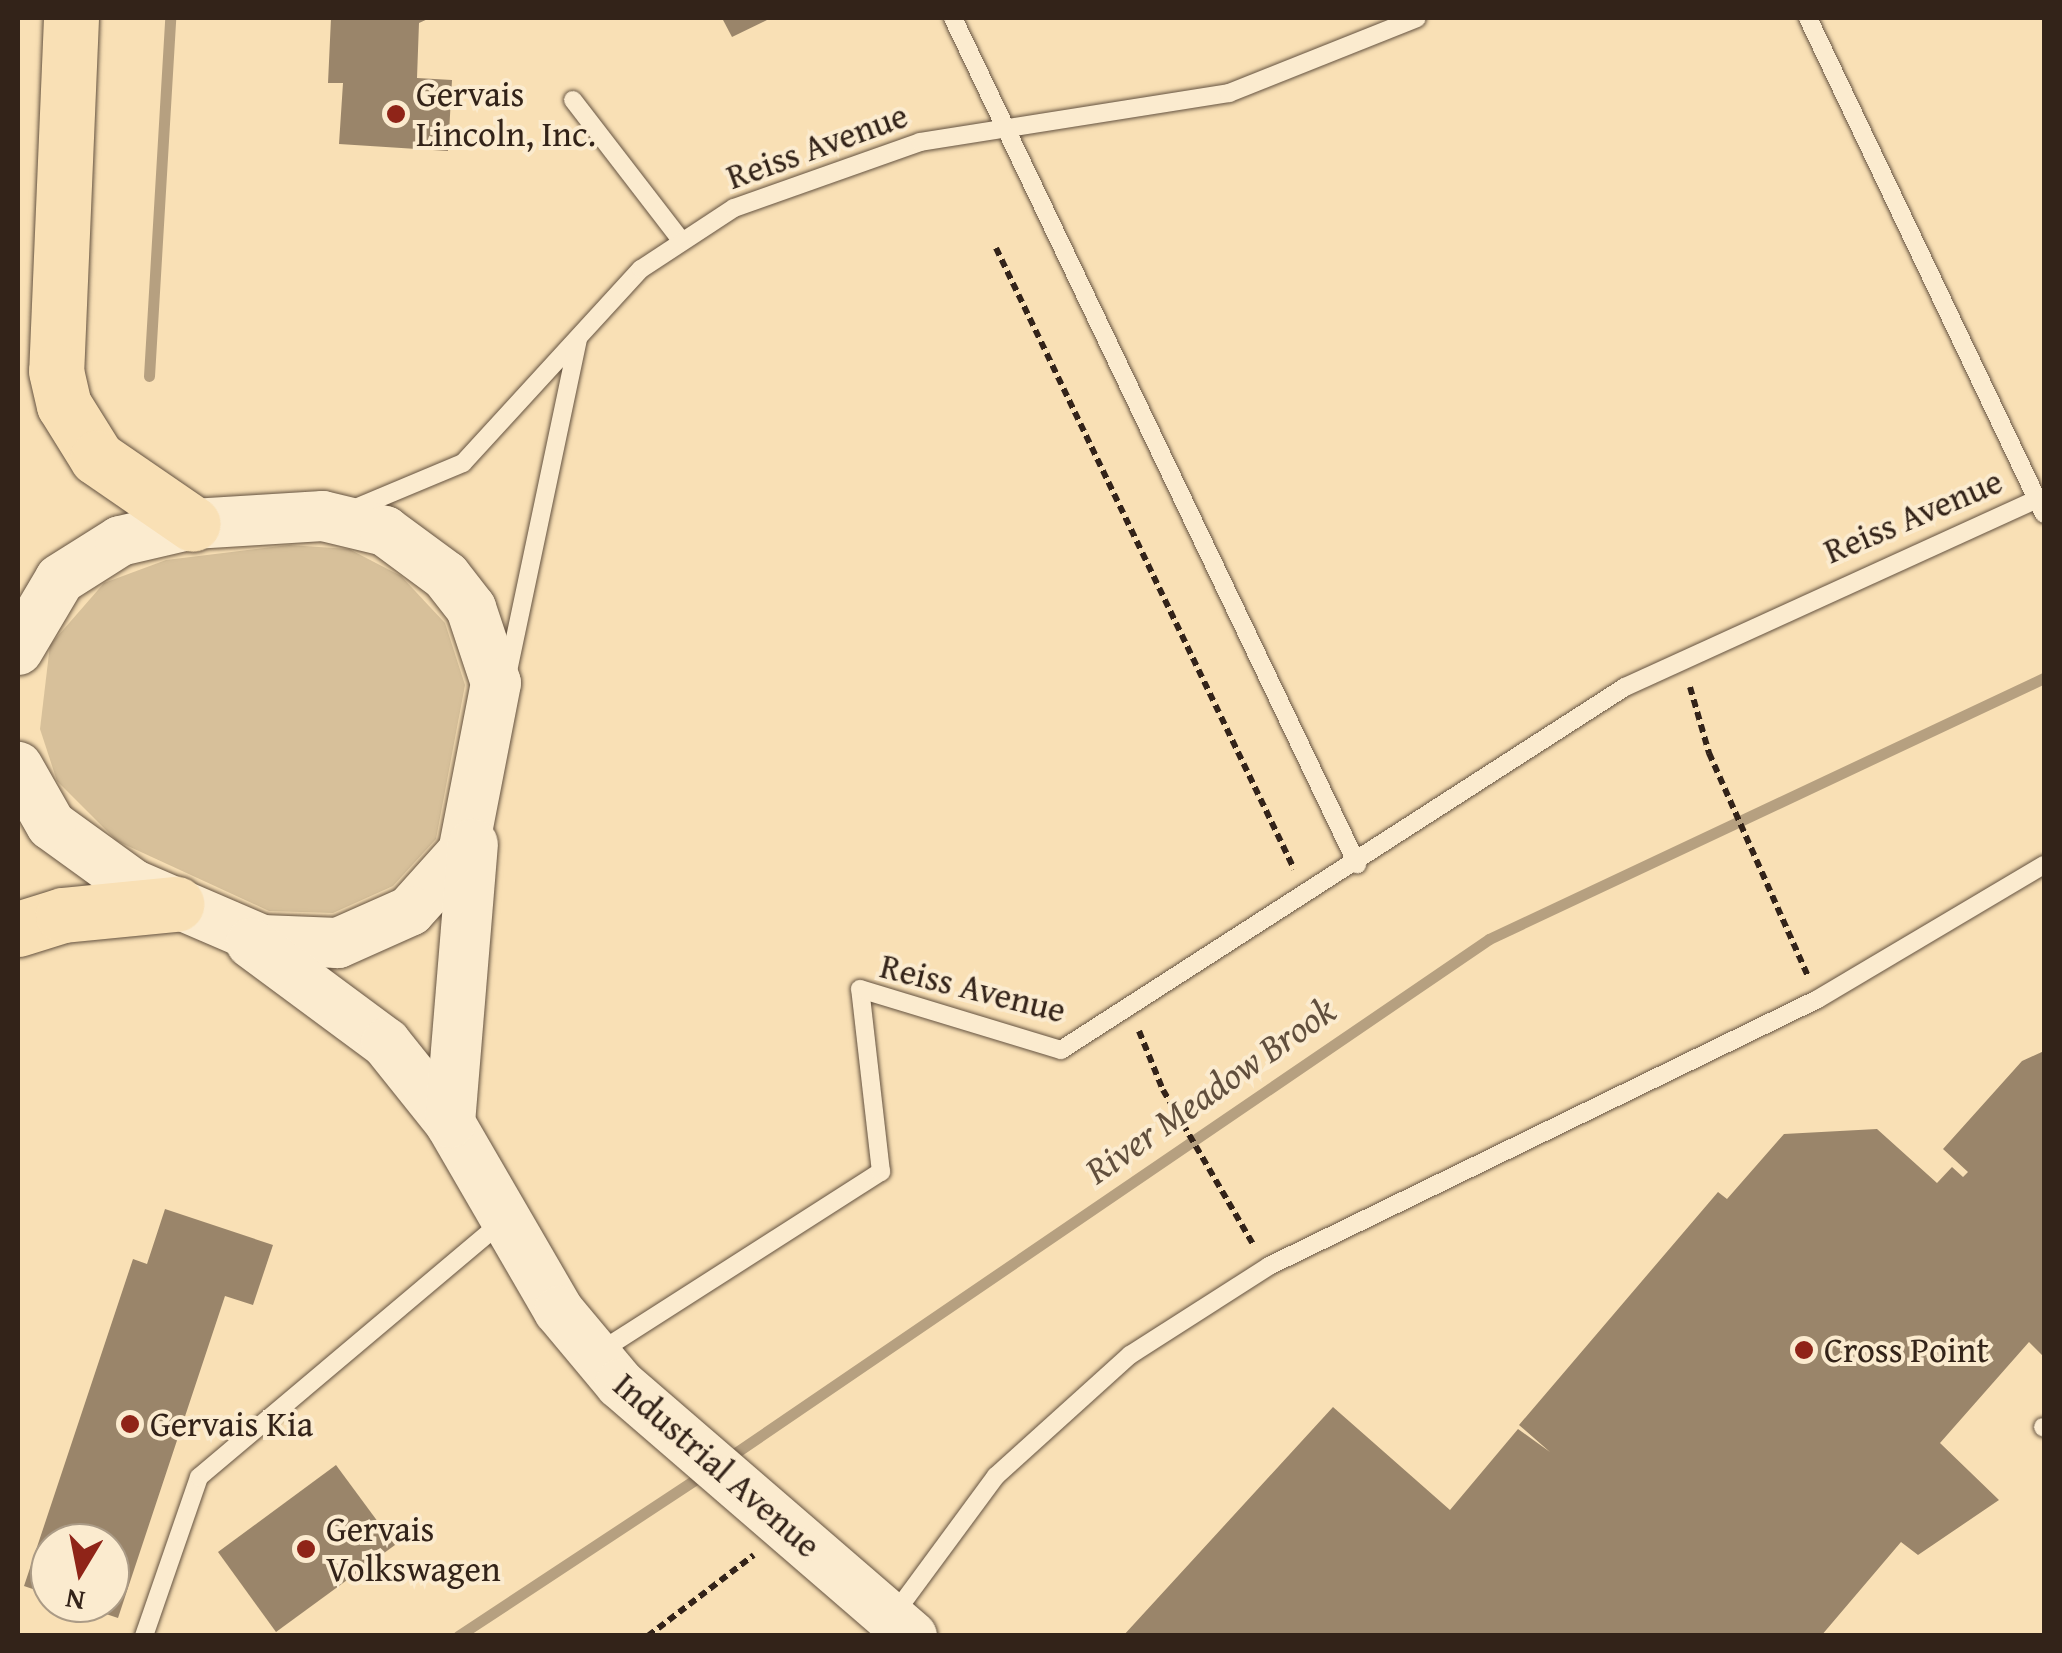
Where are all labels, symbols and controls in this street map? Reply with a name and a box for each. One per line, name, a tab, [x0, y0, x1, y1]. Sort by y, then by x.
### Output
place label: Gervais Lincoln, Inc.	[416, 73, 596, 155]
street label: Reiss Avenue	[721, 94, 913, 198]
marker: Gervais Lincoln, Inc.	[385, 103, 407, 125]
street label: Reiss Avenue	[1818, 460, 2008, 572]
street label: Reiss Avenue	[876, 945, 1070, 1031]
water label: River Meadow Brook	[1076, 987, 1344, 1193]
place label: Cross Point	[1824, 1329, 1989, 1371]
marker: Cross Point	[1793, 1339, 1815, 1361]
street label: Industrial Avenue	[605, 1364, 829, 1566]
place label: Gervais Kia	[150, 1403, 313, 1445]
marker: Gervais Kia	[119, 1413, 141, 1435]
place label: Gervais Volkswagen	[326, 1508, 501, 1590]
north arrow	[30, 1523, 130, 1623]
marker: Gervais Volkswagen	[295, 1538, 317, 1560]
text: N	[62, 1579, 88, 1623]

